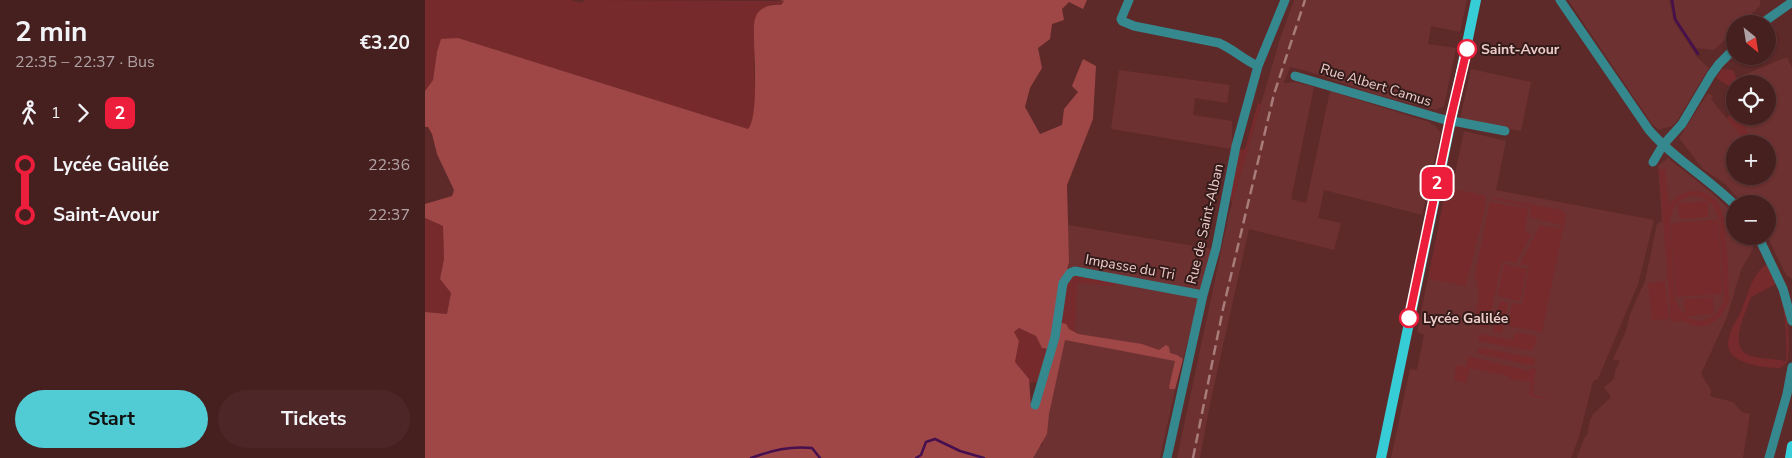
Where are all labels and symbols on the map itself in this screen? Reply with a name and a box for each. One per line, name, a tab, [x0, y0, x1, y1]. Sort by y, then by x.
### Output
north arrow	[1726, 15, 1776, 65]
marker: Saint-Avour	[1457, 39, 1477, 59]
place label: Saint-Avour	[1481, 40, 1560, 59]
street label: Rue Albert Camus	[1318, 59, 1434, 111]
street label: Rue de Saint-Alban	[1182, 162, 1228, 286]
line badge: 2	[1421, 167, 1453, 199]
street label: Impasse du Tri	[1084, 250, 1176, 284]
marker: Lycée Galilée	[1399, 308, 1419, 328]
place label: Lycée Galilée	[1423, 309, 1509, 328]

